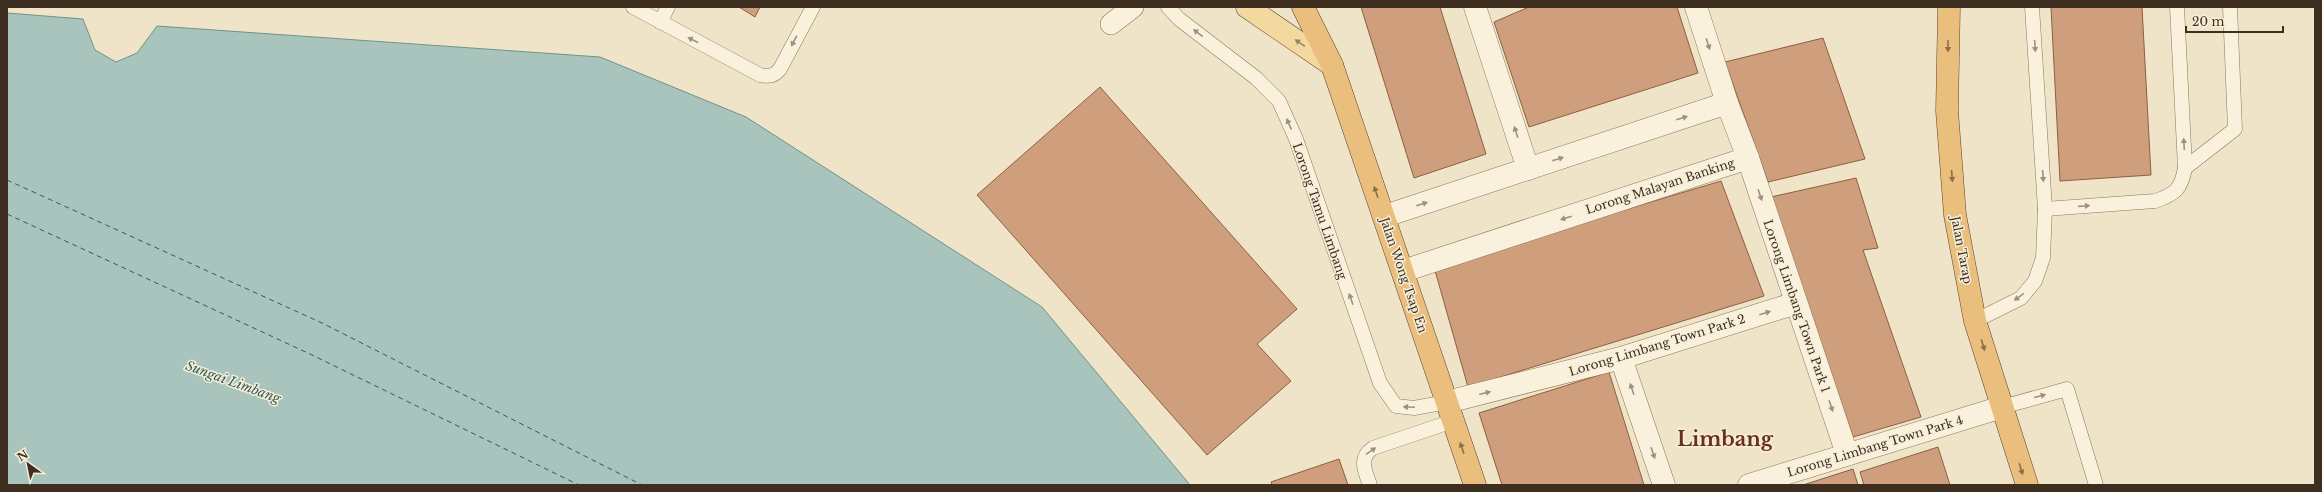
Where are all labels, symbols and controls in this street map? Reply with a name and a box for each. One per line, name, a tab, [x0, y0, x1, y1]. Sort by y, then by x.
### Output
scale bar	[2186, 8, 2283, 34]
text: 20 m	[2192, 14, 2224, 29]
one-way arrow	[1193, 29, 1204, 38]
one-way arrow	[687, 36, 698, 43]
one-way arrow	[791, 36, 798, 47]
one-way arrow	[1705, 38, 1711, 50]
one-way arrow	[1295, 39, 1305, 47]
one-way arrow	[1945, 40, 1951, 53]
one-way arrow	[2031, 40, 2038, 52]
one-way arrow	[1676, 115, 1688, 121]
one-way arrow	[1285, 117, 1291, 129]
one-way arrow	[1512, 126, 1518, 138]
one-way arrow	[2181, 137, 2187, 150]
street label: Lorong Tamu Limbang	[1290, 141, 1351, 282]
street label: Lorong Malayan Banking	[1584, 155, 1737, 217]
one-way arrow	[1553, 156, 1565, 162]
one-way arrow	[1948, 170, 1955, 182]
one-way arrow	[2039, 170, 2046, 182]
one-way arrow	[1373, 186, 1379, 198]
one-way arrow	[1757, 189, 1763, 201]
one-way arrow	[1416, 201, 1428, 207]
one-way arrow	[2078, 203, 2090, 210]
street label: Jalan Wong Tsap En	[1377, 213, 1431, 335]
street label: Jalan Tarap	[1948, 213, 1976, 285]
one-way arrow	[1559, 215, 1571, 221]
street label: Lorong Limbang Town Park 1	[1760, 218, 1834, 394]
one-way arrow	[1348, 292, 1354, 304]
one-way arrow	[2014, 293, 2024, 301]
one-way arrow	[1759, 310, 1771, 316]
street label: Lorong Limbang Town Park 2	[1567, 311, 1747, 379]
one-way arrow	[1980, 339, 1986, 351]
water label: Sungai Limbang	[183, 357, 284, 407]
one-way arrow	[1628, 383, 1634, 395]
one-way arrow	[1479, 390, 1491, 396]
one-way arrow	[2034, 393, 2046, 399]
one-way arrow	[1828, 400, 1834, 412]
one-way arrow	[1403, 404, 1415, 411]
street label: Lorong Limbang Town Park 4	[1785, 412, 1965, 480]
district label: Limbang	[1677, 427, 1774, 451]
one-way arrow	[1459, 442, 1465, 454]
north arrow	[8, 444, 48, 484]
text: N	[14, 447, 31, 464]
one-way arrow	[1366, 447, 1376, 455]
one-way arrow	[1650, 447, 1656, 459]
one-way arrow	[2019, 463, 2025, 475]

